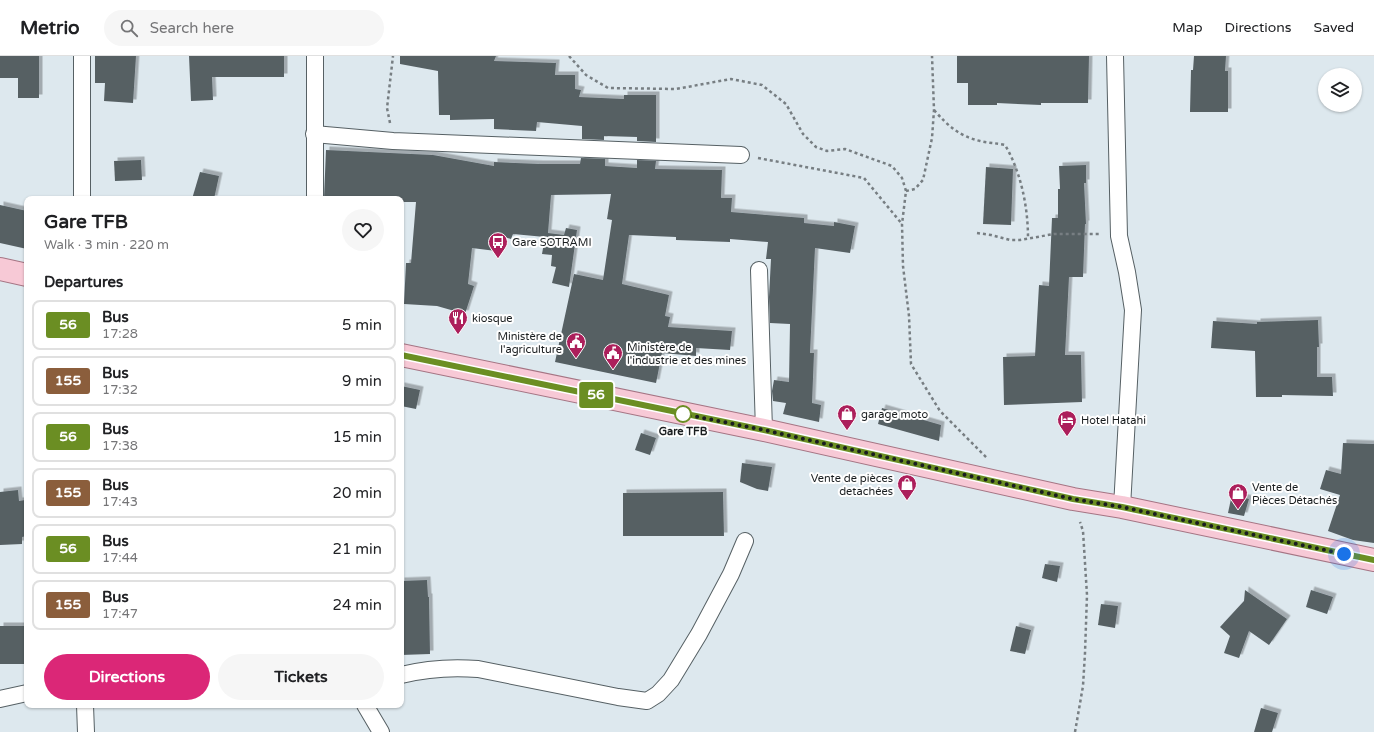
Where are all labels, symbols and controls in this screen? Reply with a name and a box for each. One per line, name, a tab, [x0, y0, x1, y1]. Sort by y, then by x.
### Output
search box	[104, 10, 384, 46]
text: Metrio	[20, 17, 80, 39]
icon: search	[118, 17, 140, 39]
text: Search here	[150, 19, 234, 37]
text: Map	[1172, 19, 1203, 36]
text: Directions	[1225, 19, 1292, 36]
text: Saved	[1314, 19, 1354, 36]
map controls	[1318, 68, 1362, 112]
button: layers	[1318, 68, 1362, 112]
button: heart	[342, 209, 384, 251]
text: Gare TFB	[44, 211, 128, 233]
bus stop icon: Gare SOTRAMI	[487, 231, 509, 259]
place label: Gare SOTRAMI	[512, 236, 592, 249]
text: Walk · 3 min · 220 m	[44, 237, 169, 253]
text: Departures	[44, 273, 123, 291]
restaurant icon: kiosque	[447, 307, 469, 335]
text: Bus	[102, 308, 129, 326]
place label: kiosque	[472, 312, 513, 325]
text: 56	[59, 316, 77, 333]
text: 5 min	[342, 316, 382, 334]
text: 17:28	[102, 326, 138, 342]
place label: Ministère de l'agriculture	[497, 330, 562, 356]
public building icon: Ministère de l'agriculture	[565, 331, 587, 359]
place label: Ministère de l'industrie et des mines	[627, 341, 746, 367]
public building icon: Ministère de l'industrie et des mines	[602, 342, 624, 370]
text: Bus	[102, 364, 129, 382]
text: 155	[55, 372, 81, 389]
text: 9 min	[342, 372, 382, 390]
text: 17:32	[102, 382, 138, 398]
line badge: 56	[578, 382, 614, 408]
text: 56	[587, 386, 605, 403]
shop icon: garage moto	[836, 403, 858, 431]
marker: Gare TFB	[674, 405, 692, 423]
place label: garage moto	[861, 408, 928, 421]
hotel icon: Hotel Hatahi	[1056, 409, 1078, 437]
place label: Hotel Hatahi	[1081, 414, 1146, 427]
text: Bus	[102, 420, 129, 438]
place label: Gare TFB	[659, 425, 708, 438]
text: 56	[59, 428, 77, 445]
text: 15 min	[333, 428, 382, 446]
text: 17:38	[102, 438, 138, 454]
place label: Vente de pièces detachées	[811, 472, 893, 498]
shop icon: Vente de pièces detachées	[896, 473, 918, 501]
text: Bus	[102, 476, 129, 494]
place label: Vente de Pièces Détachés	[1252, 481, 1337, 507]
shop icon: Vente de Pièces Détachés	[1227, 482, 1249, 510]
text: 155	[55, 484, 81, 501]
text: 20 min	[333, 484, 382, 502]
text: 17:43	[102, 494, 138, 510]
text: Bus	[102, 532, 129, 550]
text: 56	[59, 540, 77, 557]
text: 21 min	[333, 540, 382, 558]
your location	[1334, 544, 1354, 564]
text: 17:44	[102, 550, 138, 566]
text: Bus	[102, 588, 129, 606]
text: 155	[55, 596, 81, 613]
text: 24 min	[333, 596, 382, 614]
text: 17:47	[102, 606, 138, 622]
button: Directions	[44, 654, 210, 700]
button: Tickets	[218, 654, 384, 700]

